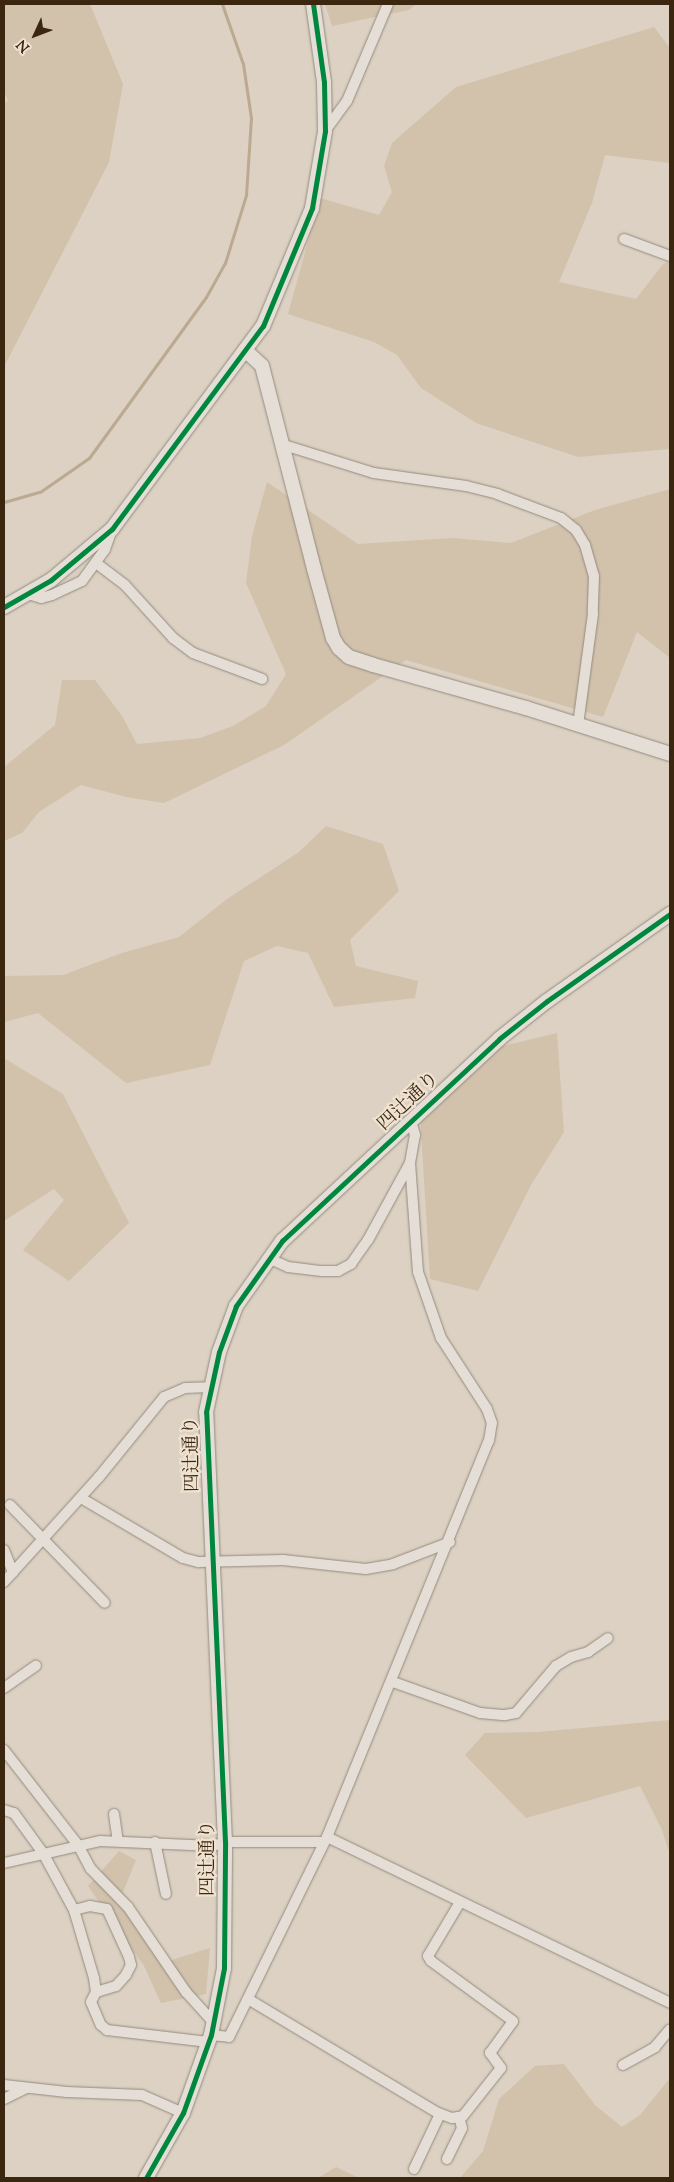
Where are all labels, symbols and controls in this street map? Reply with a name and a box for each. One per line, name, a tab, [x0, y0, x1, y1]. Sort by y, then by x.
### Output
north arrow	[10, 10, 60, 60]
text: N	[13, 34, 35, 56]
street label: 四辻通り	[373, 1068, 445, 1136]
street label: 四辻通り	[181, 1416, 205, 1492]
street label: 四辻通り	[198, 1820, 220, 1896]

